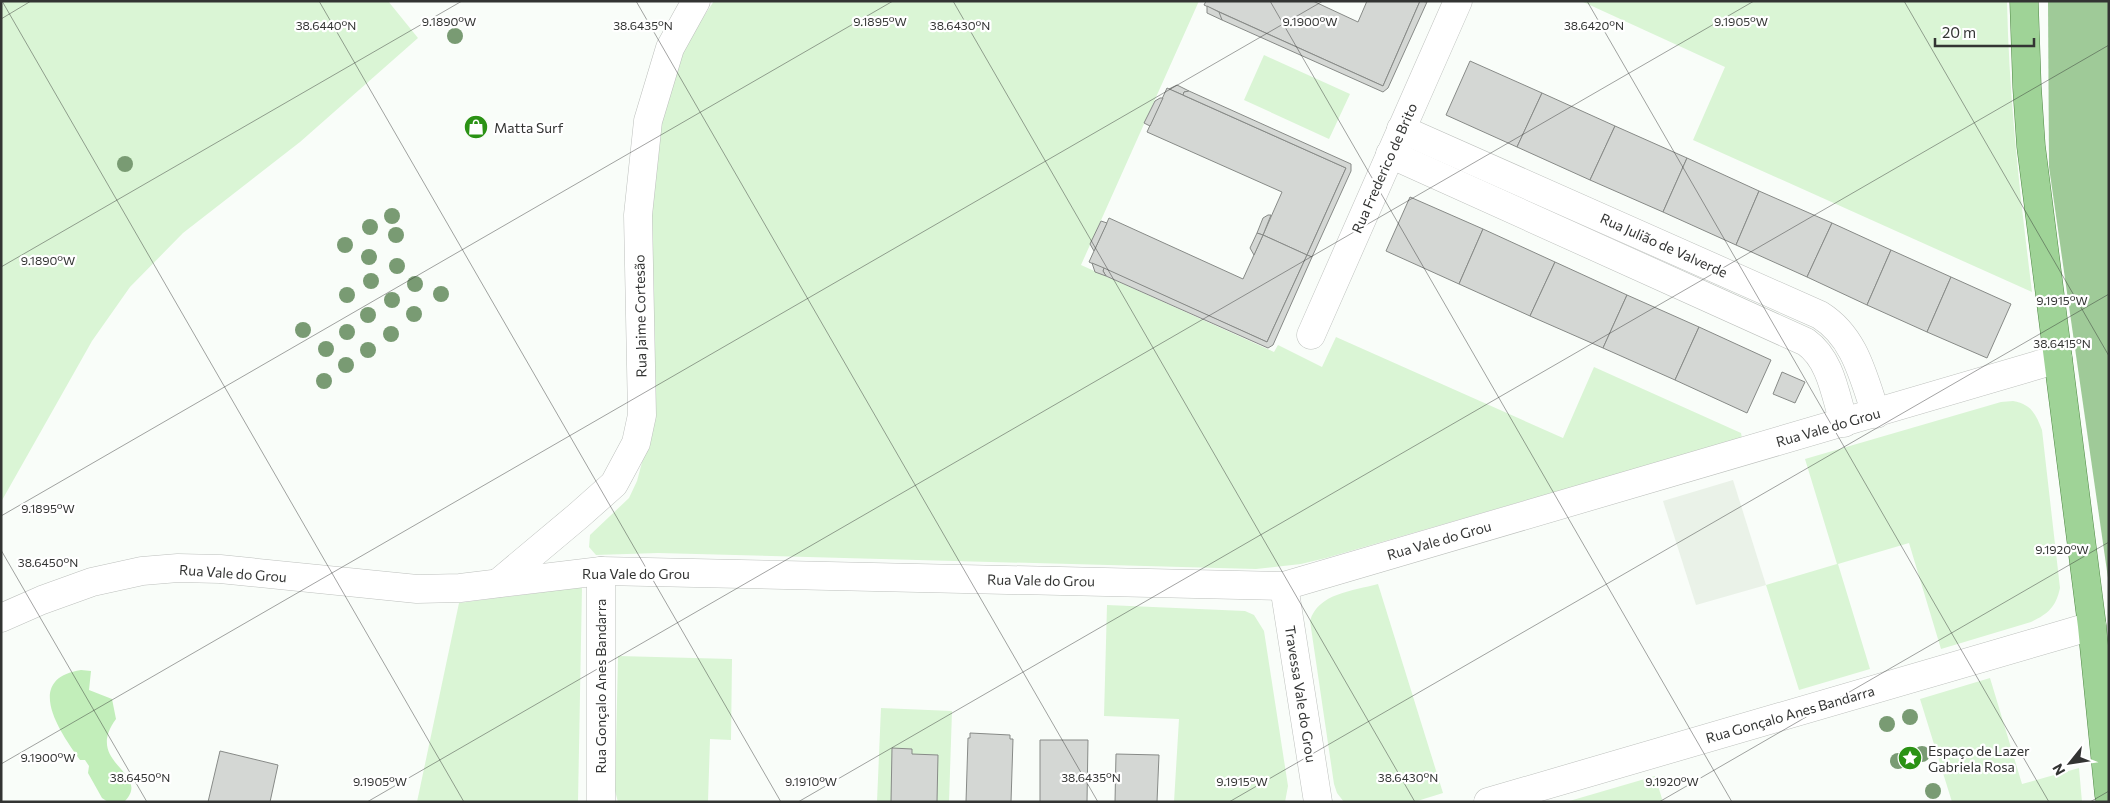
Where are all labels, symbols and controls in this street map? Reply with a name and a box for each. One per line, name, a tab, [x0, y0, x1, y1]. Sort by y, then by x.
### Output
text: 9.1890°W	[422, 14, 476, 28]
text: 9.1895°W	[853, 14, 907, 28]
text: 9.1900°W	[1283, 14, 1337, 28]
text: 9.1905°W	[1714, 14, 1768, 28]
scale bar	[1935, 15, 2034, 47]
text: 38.6440°N	[296, 18, 356, 32]
text: 38.6435°N	[613, 18, 673, 32]
text: 38.6430°N	[930, 18, 990, 32]
text: 38.6420°N	[1564, 18, 1624, 32]
text: 20 m	[1942, 23, 1976, 41]
street label: Rua Frederico de Brito	[1348, 100, 1420, 236]
shop icon: Matta Surf	[463, 114, 489, 140]
place label: Matta Surf	[494, 119, 564, 136]
street label: Rua Julião de Valverde	[1598, 209, 1730, 281]
text: 9.1890°W	[21, 253, 75, 267]
street label: Rua Jaime Cortesão	[630, 254, 650, 378]
text: 9.1915°W	[2036, 293, 2088, 307]
text: 38.6415°N	[2033, 336, 2091, 350]
street label: Rua Vale do Grou	[1774, 404, 1882, 450]
text: 9.1895°W	[21, 501, 75, 515]
street label: Rua Vale do Grou	[1385, 517, 1493, 563]
text: 9.1920°W	[2035, 542, 2089, 556]
text: 38.6450°N	[18, 555, 78, 569]
street label: Rua Vale do Grou	[179, 561, 287, 585]
street label: Rua Vale do Grou	[582, 565, 690, 582]
street label: Rua Vale do Grou	[987, 571, 1095, 589]
street label: Rua Gonçalo Anes Bandarra	[592, 599, 609, 773]
street label: Travessa Vale do Grou	[1282, 624, 1320, 764]
street label: Rua Gonçalo Anes Bandarra	[1704, 682, 1876, 746]
north arrow	[2045, 738, 2095, 788]
place label: Espaço de Lazer Gabriela Rosa	[1928, 742, 2030, 775]
place icon: Espaço de Lazer Gabriela Rosa	[1897, 745, 1923, 771]
text: 9.1900°W	[21, 750, 75, 764]
text: N	[2048, 761, 2068, 779]
text: 38.6450°N	[110, 770, 170, 784]
text: 38.6435°N	[1061, 770, 1121, 784]
text: 38.6430°N	[1378, 770, 1438, 784]
text: 9.1905°W	[353, 774, 407, 788]
text: 9.1910°W	[785, 774, 837, 788]
text: 9.1915°W	[1216, 774, 1268, 788]
text: 9.1920°W	[1645, 774, 1699, 788]

